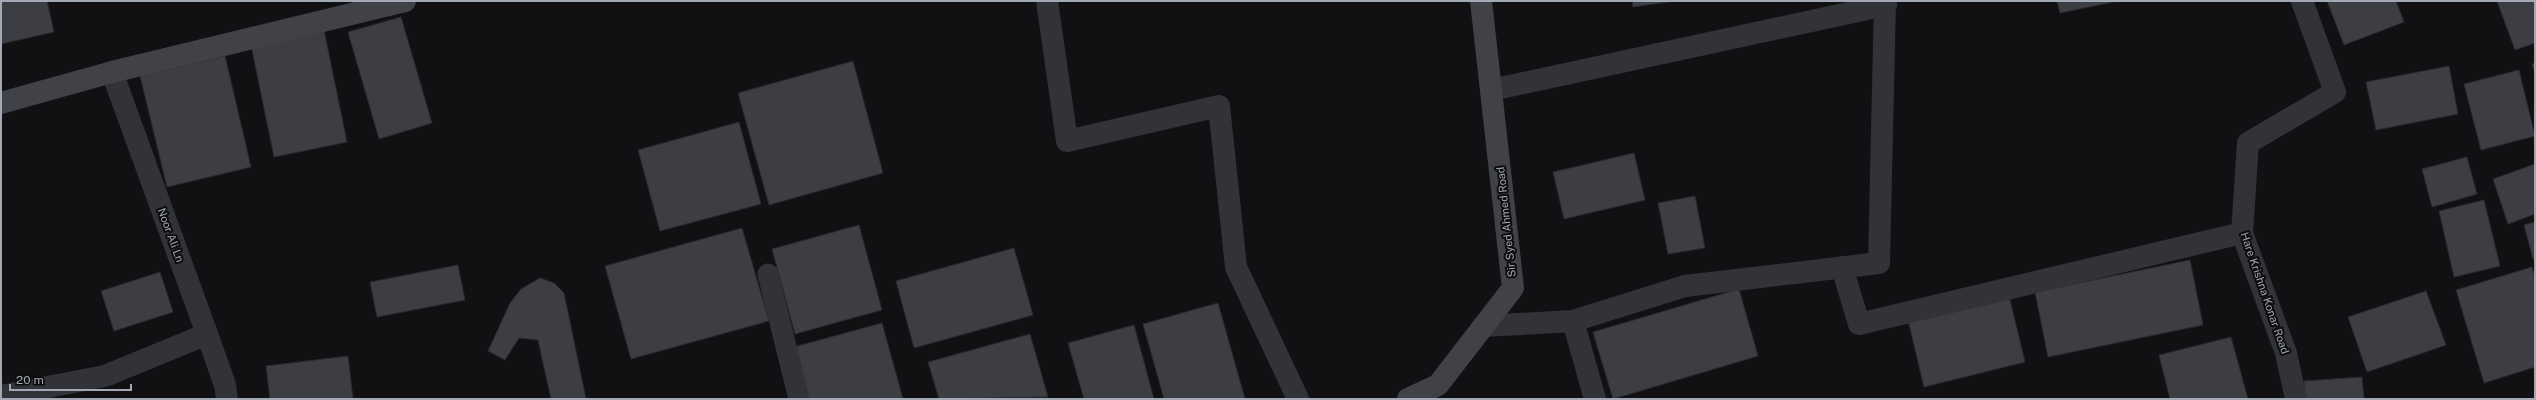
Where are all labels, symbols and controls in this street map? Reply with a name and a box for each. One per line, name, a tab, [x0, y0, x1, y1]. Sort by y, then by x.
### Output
street label: Sir Syed Ahmed Road	[1494, 166, 1518, 278]
street label: Noor Ali Ln	[156, 206, 186, 264]
street label: Hare Krishna Konar Road	[2239, 231, 2291, 355]
scale bar	[10, 366, 131, 392]
text: 20 m	[16, 373, 44, 387]

